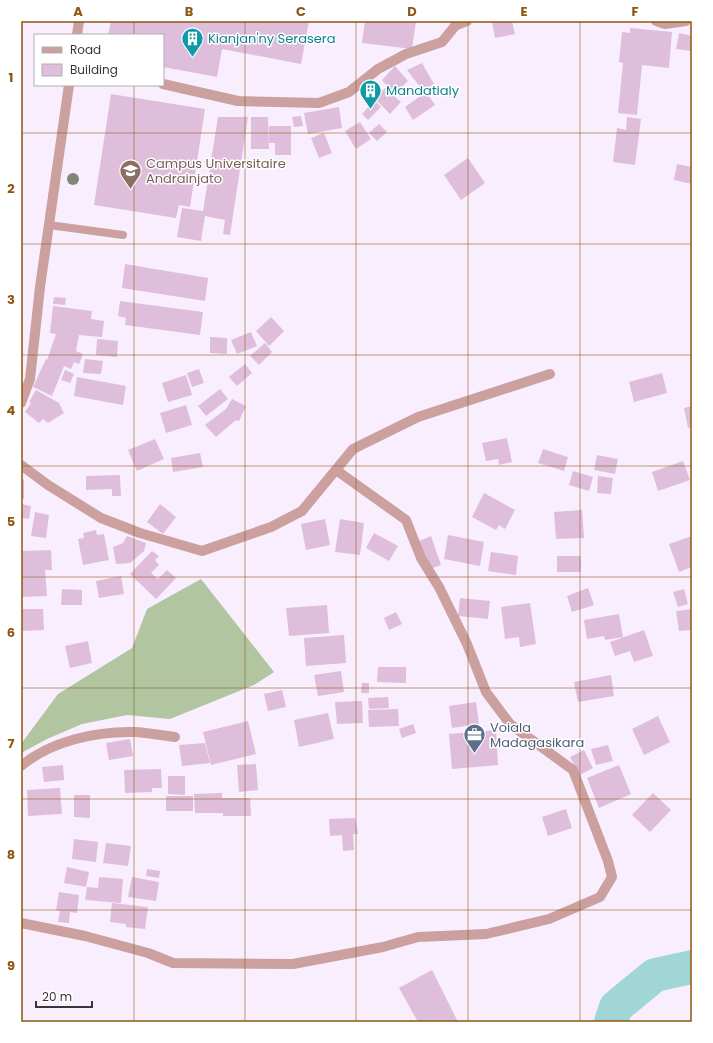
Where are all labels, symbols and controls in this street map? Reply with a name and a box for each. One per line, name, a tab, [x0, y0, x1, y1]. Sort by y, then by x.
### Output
text: A	[73, 2, 83, 21]
text: B	[185, 2, 194, 21]
text: C	[296, 2, 306, 21]
text: D	[407, 2, 417, 21]
text: E	[520, 2, 528, 21]
text: F	[631, 2, 639, 21]
building icon: Kianjan'ny Serasera	[179, 25, 205, 58]
place label: Kianjan'ny Serasera	[208, 29, 335, 48]
legend	[34, 34, 164, 86]
text: Road	[70, 41, 101, 58]
text: Building	[70, 61, 118, 78]
text: 1	[9, 68, 13, 87]
building icon: Mandatialy	[358, 77, 384, 110]
place label: Mandatialy	[386, 81, 460, 100]
place label: Campus Universitaire Andrainjato	[146, 154, 286, 188]
school or university icon: Campus Universitaire Andrainjato	[117, 157, 143, 190]
text: 2	[7, 179, 15, 198]
text: 3	[7, 290, 15, 309]
text: 4	[7, 401, 16, 420]
text: 5	[7, 512, 15, 531]
text: 6	[7, 623, 15, 642]
place label: Voiala Madagasikara	[490, 718, 584, 752]
office icon: Voiala Madagasikara	[462, 721, 488, 754]
text: 7	[8, 734, 15, 753]
text: 8	[7, 845, 15, 864]
text: 9	[7, 956, 15, 975]
scale bar	[36, 983, 92, 1009]
text: 20 m	[42, 988, 72, 1005]

